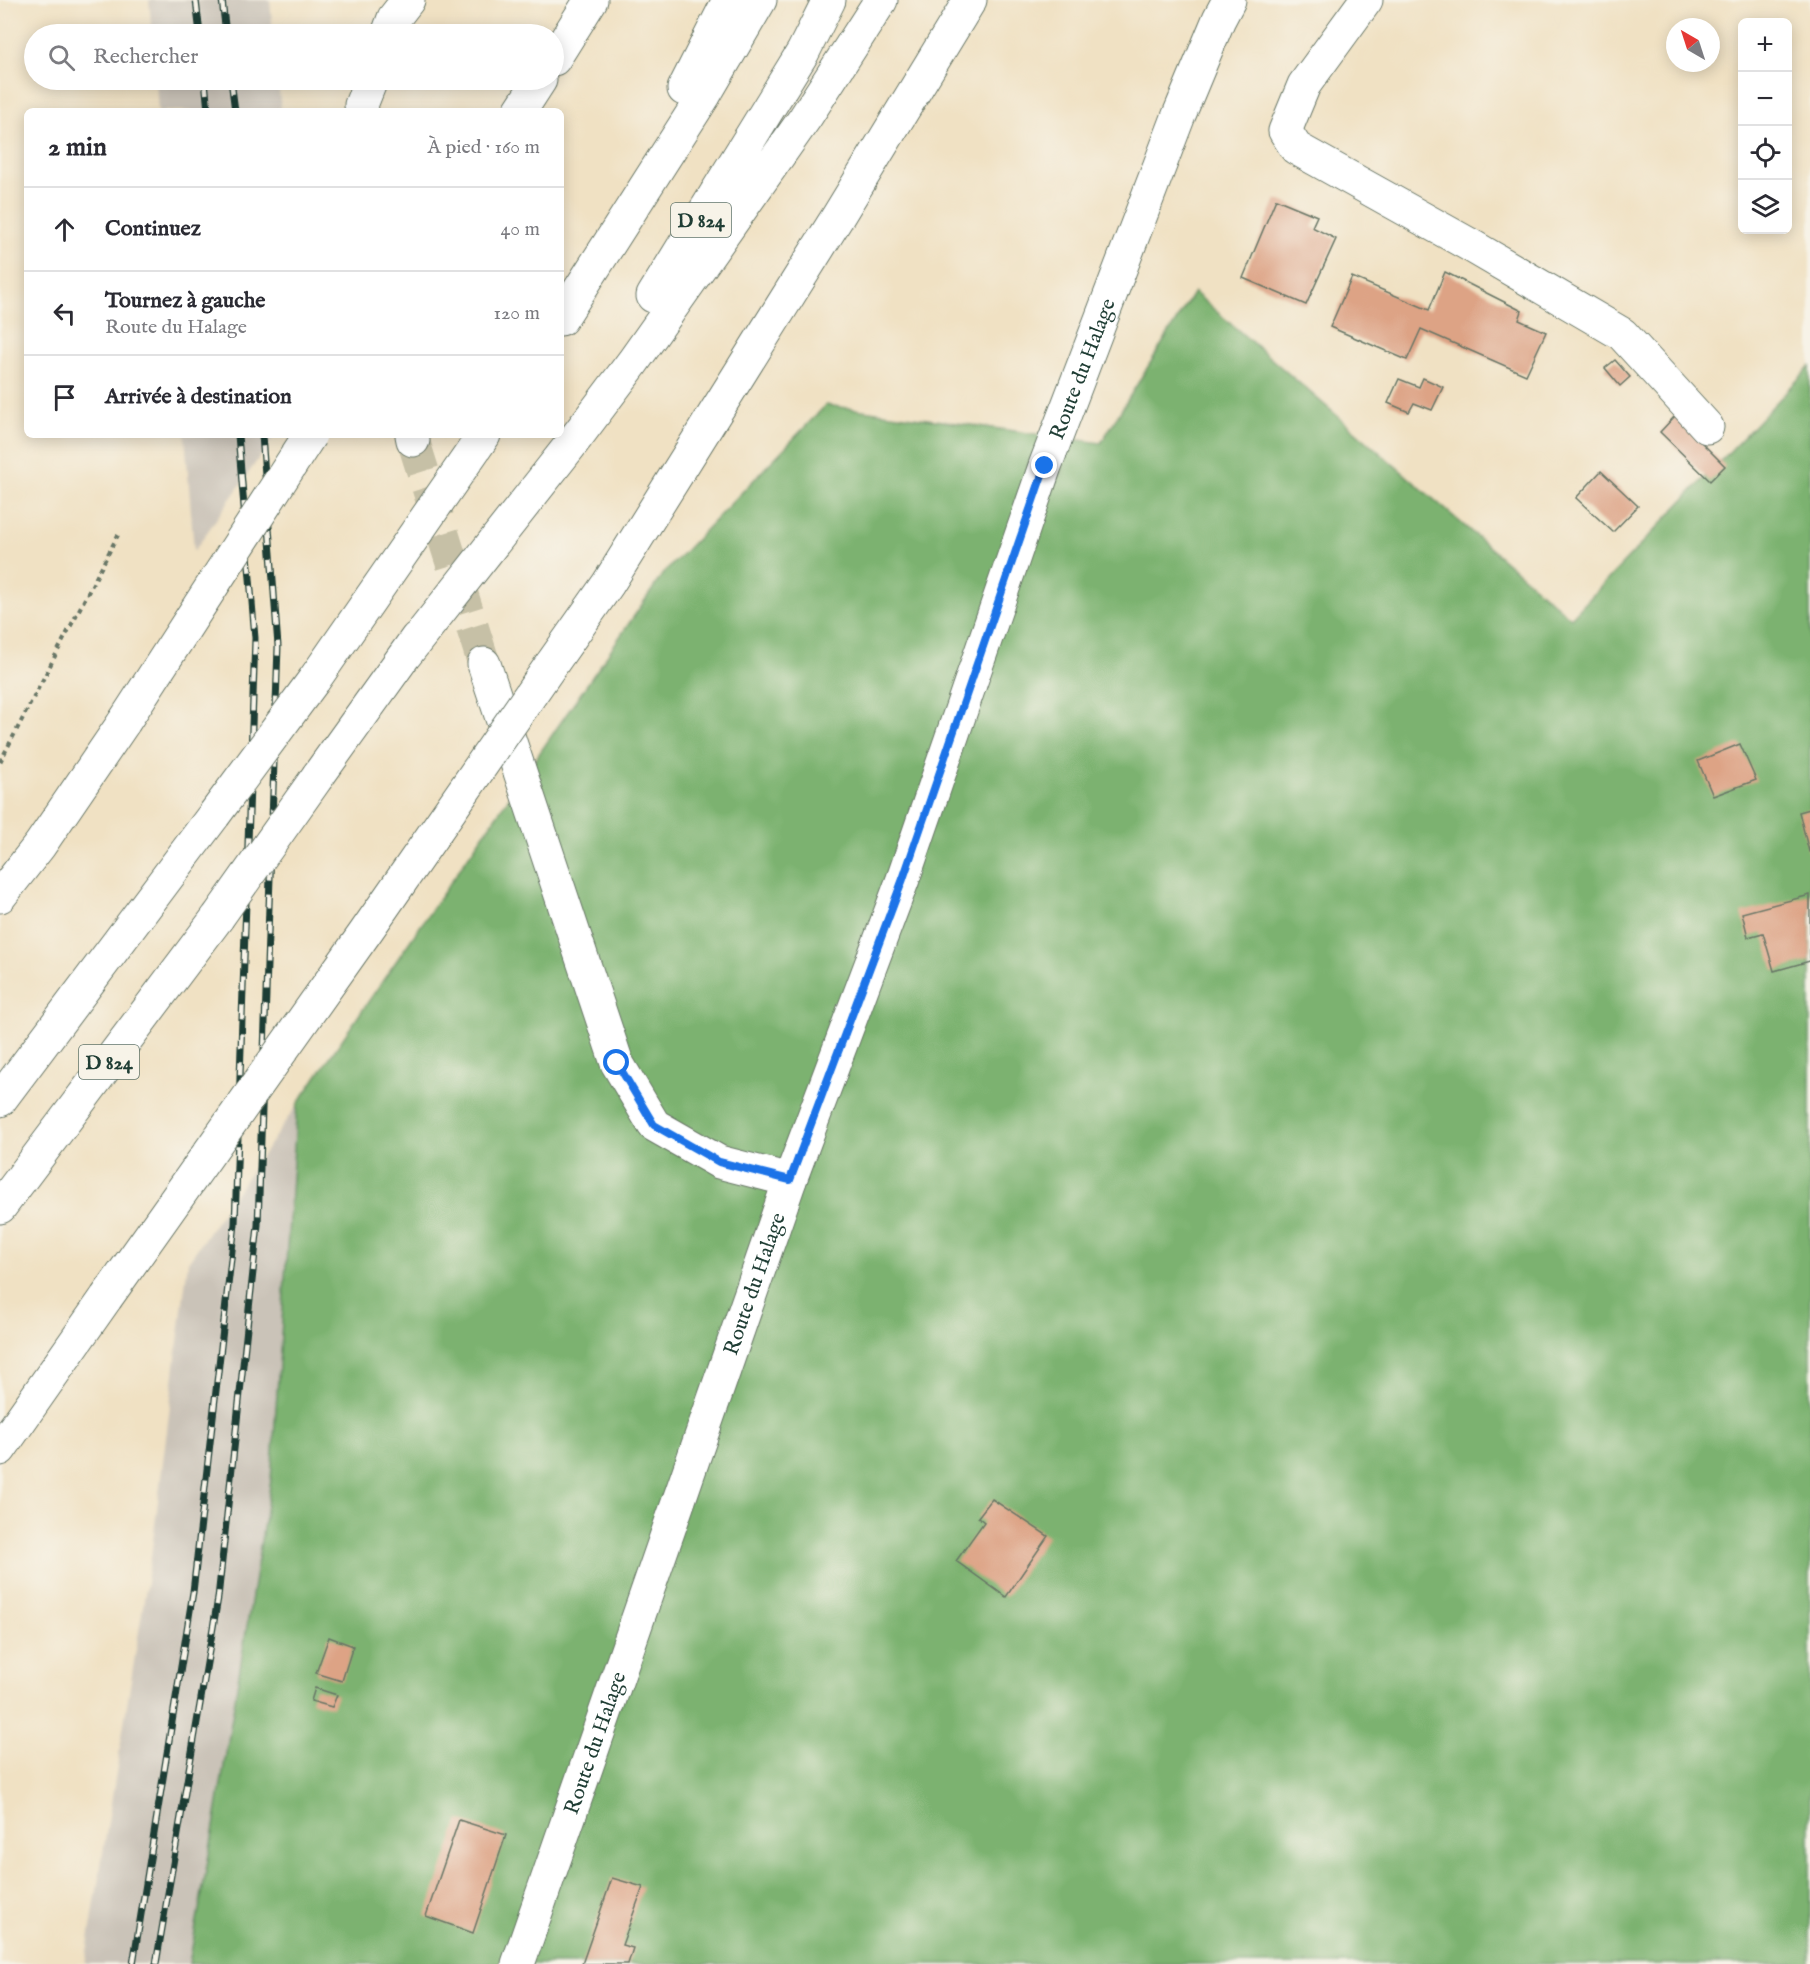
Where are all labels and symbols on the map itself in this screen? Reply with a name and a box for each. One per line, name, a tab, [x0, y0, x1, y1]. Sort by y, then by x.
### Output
north arrow	[1666, 18, 1720, 72]
road number: D 824	[671, 203, 731, 237]
street label: Route du Halage	[1044, 295, 1123, 444]
route end	[1031, 452, 1057, 478]
road number: D 824	[79, 1045, 139, 1079]
route start	[603, 1049, 629, 1075]
street label: Route du Halage	[718, 1209, 793, 1359]
street label: Route du Halage	[559, 1668, 633, 1818]

